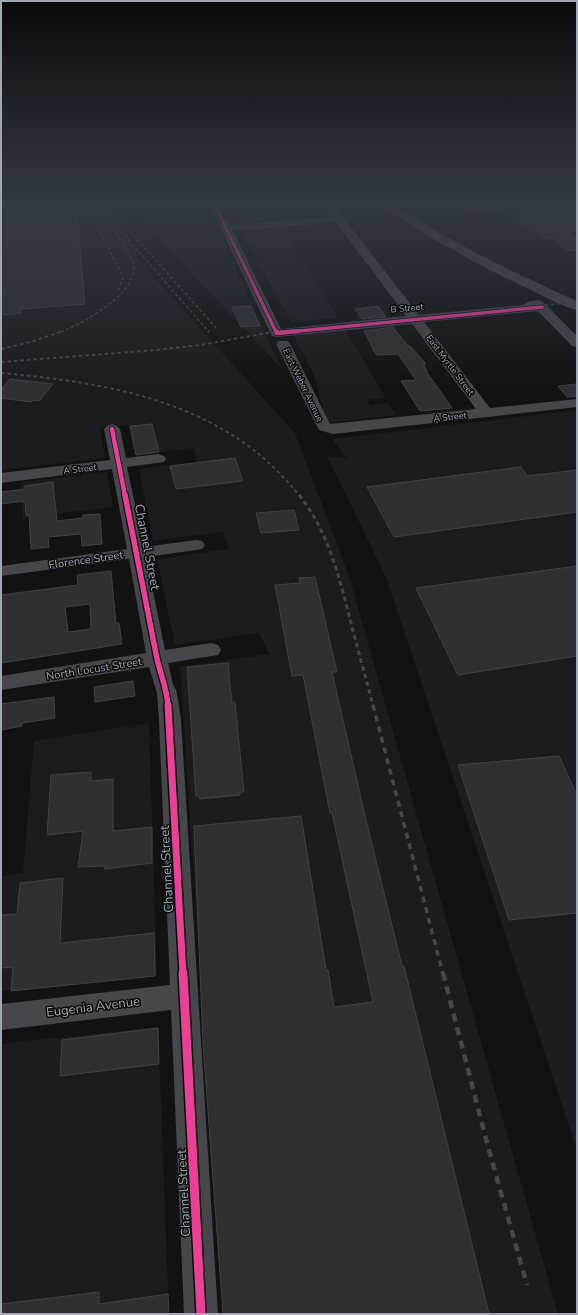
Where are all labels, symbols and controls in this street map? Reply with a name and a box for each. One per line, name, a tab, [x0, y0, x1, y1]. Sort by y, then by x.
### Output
street label: B Street	[390, 301, 425, 315]
street label: East Myrtle Street	[423, 332, 477, 398]
street label: East Weber Avenue	[280, 346, 326, 424]
street label: A Street	[433, 409, 468, 425]
street label: A Street	[63, 461, 98, 477]
street label: Channel Street	[130, 502, 164, 592]
street label: Florence Street	[48, 547, 124, 573]
street label: North Locust Street	[45, 654, 143, 684]
street label: Channel Street	[156, 824, 178, 913]
street label: Eugenia Avenue	[45, 992, 141, 1022]
street label: Channel Street	[173, 1148, 195, 1237]

